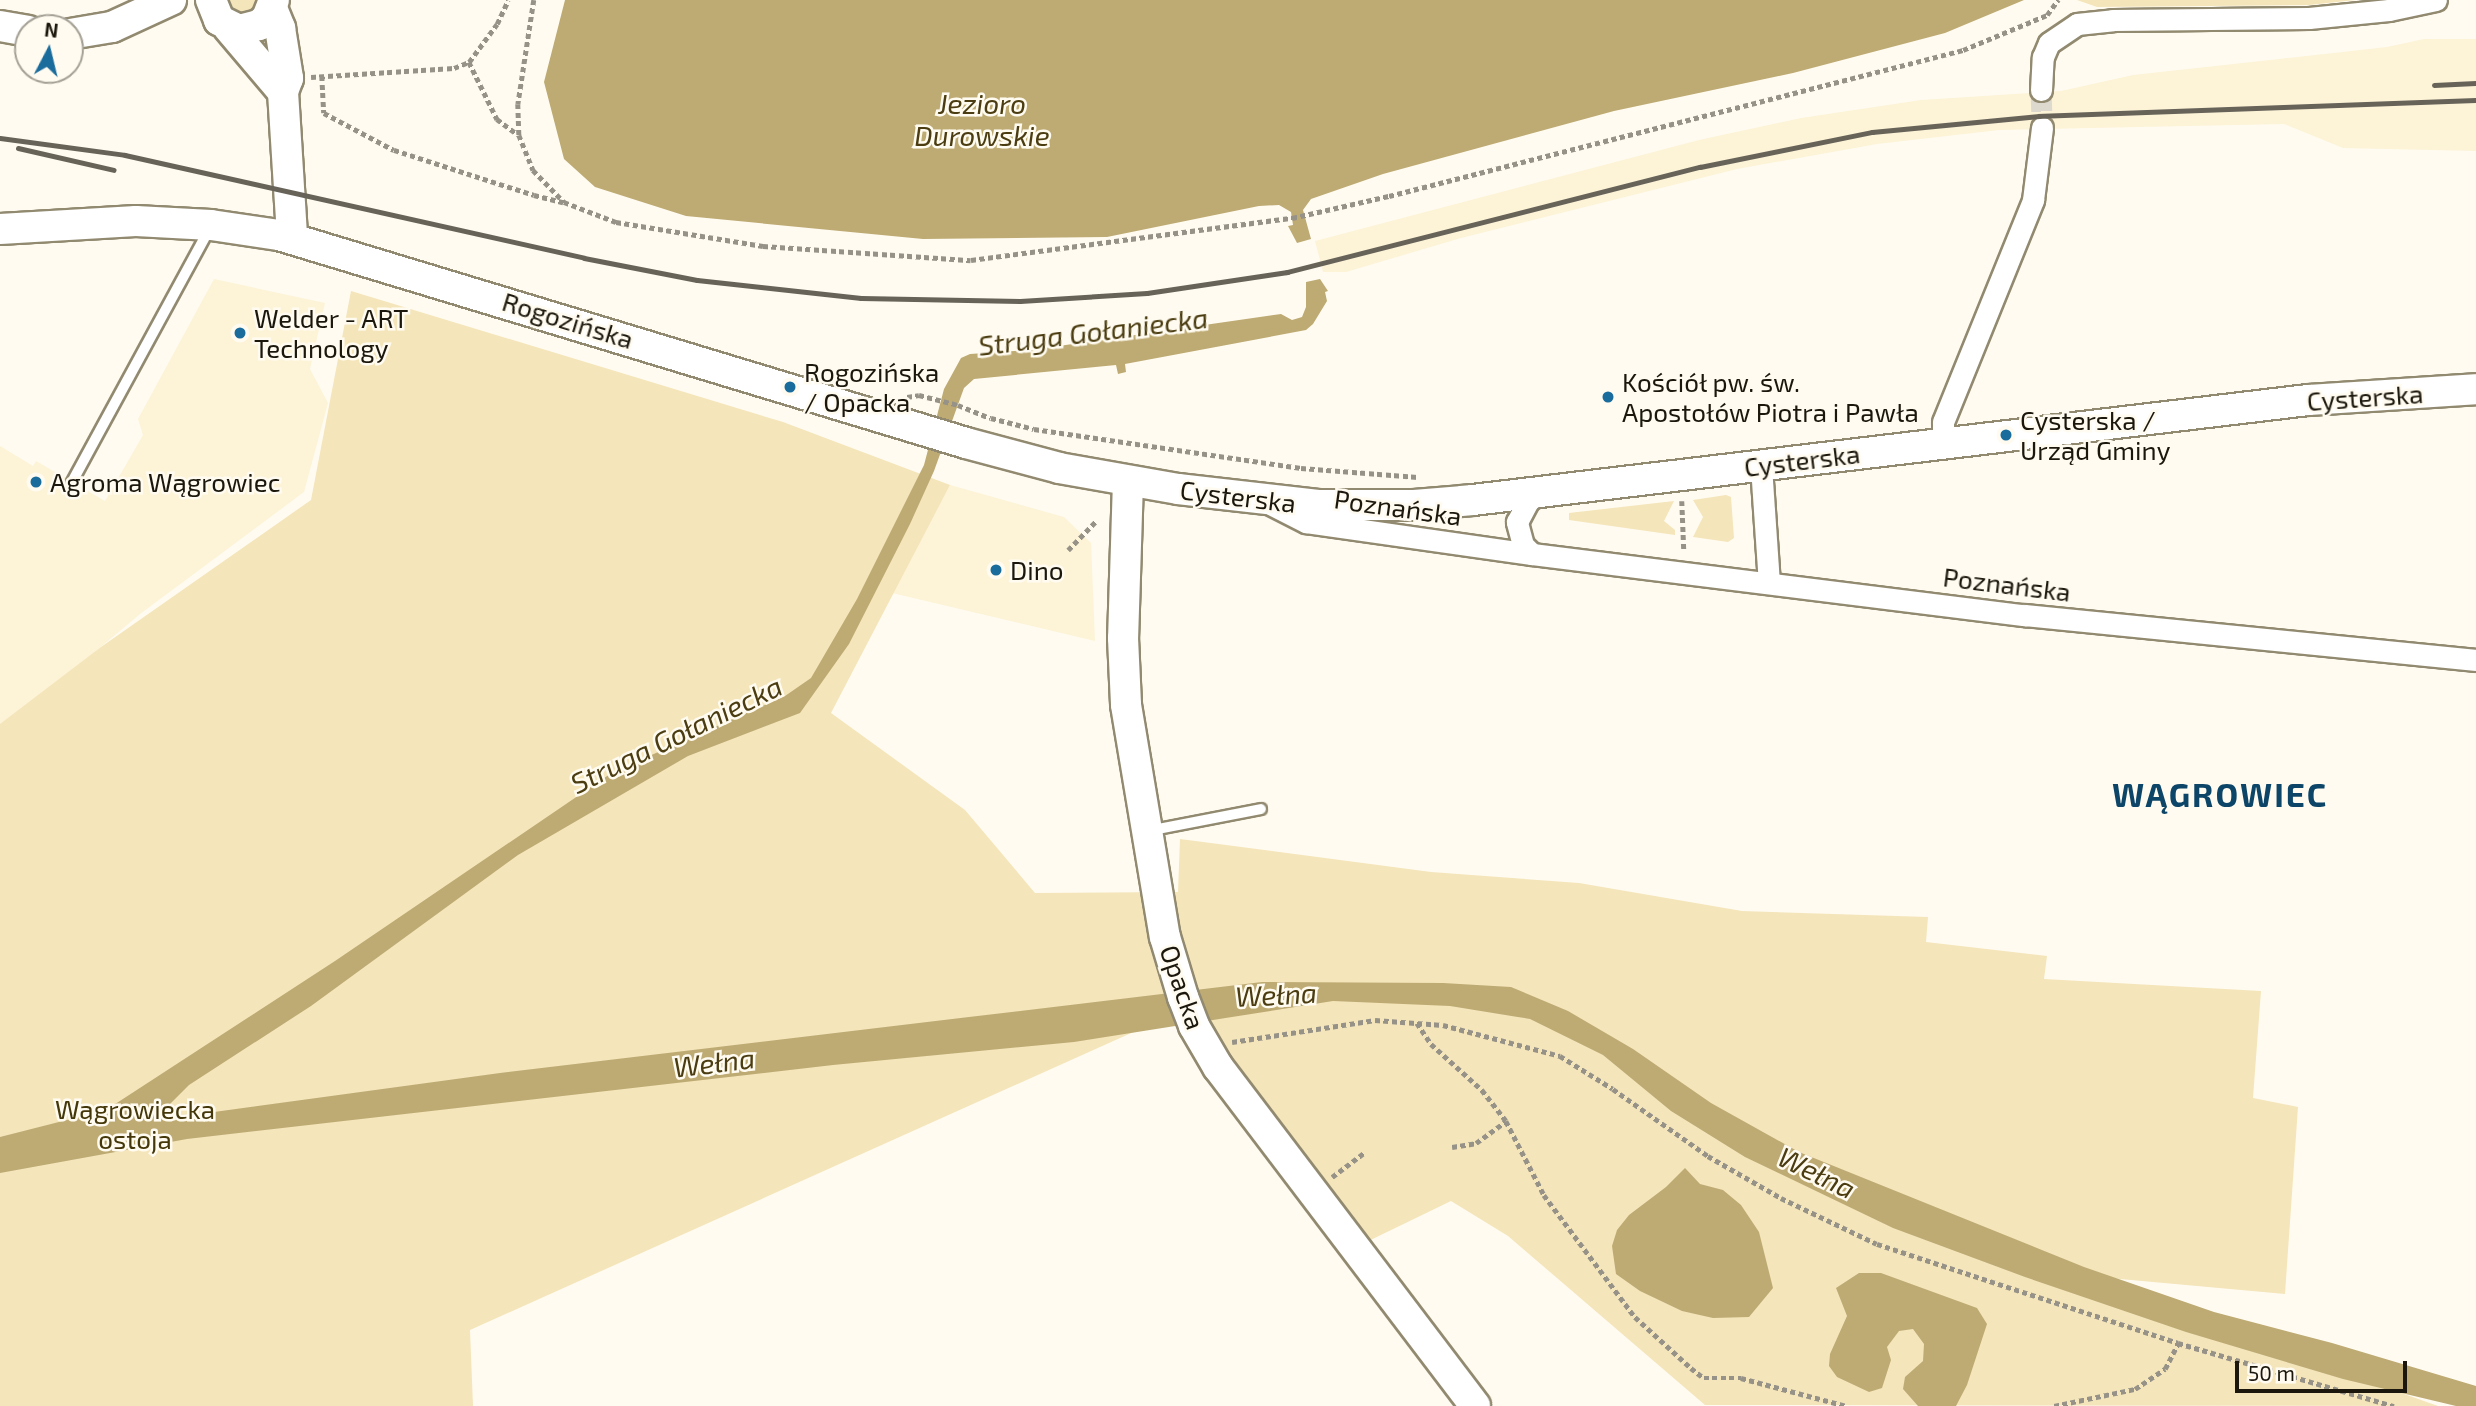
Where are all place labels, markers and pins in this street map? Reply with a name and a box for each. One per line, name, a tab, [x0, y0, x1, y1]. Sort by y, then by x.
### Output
place label: Welder - ART Technology	[254, 302, 409, 364]
marker: Welder - ART Technology	[232, 325, 248, 341]
place label: Rogozińska / Opacka	[804, 356, 939, 418]
place label: Kościół pw. św. Apostołów Piotra i Pawła	[1622, 366, 1919, 428]
marker: Rogozińska / Opacka	[782, 379, 798, 395]
marker: Kościół pw. św. Apostołów Piotra i Pawła	[1600, 389, 1616, 405]
place label: Cysterska / Urząd Gminy	[2020, 404, 2170, 466]
marker: Cysterska / Urząd Gminy	[1998, 427, 2014, 443]
place label: Agroma Wągrowiec	[50, 466, 281, 498]
marker: Agroma Wągrowiec	[28, 474, 44, 490]
place label: Dino	[1010, 554, 1064, 586]
marker: Dino	[988, 562, 1004, 578]

